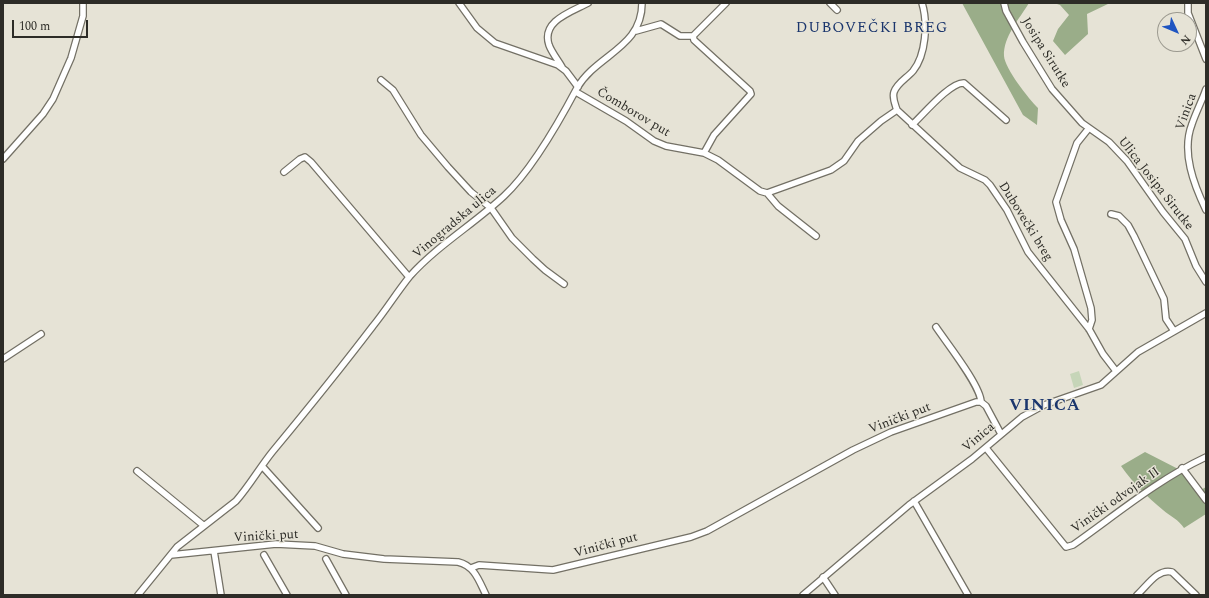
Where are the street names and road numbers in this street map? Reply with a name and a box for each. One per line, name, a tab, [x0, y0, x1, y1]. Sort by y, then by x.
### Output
street label: Josipa Sirutke	[1017, 15, 1073, 91]
street label: Čomborov put	[593, 85, 673, 141]
street label: Vinica	[1173, 92, 1201, 132]
street label: Ulica Josipa Sirutke	[1114, 134, 1196, 234]
street label: Dubovečki breg	[994, 179, 1056, 265]
street label: Vinogradska ulica	[410, 184, 500, 262]
street label: Vinički put	[867, 400, 933, 438]
street label: Vinica	[959, 420, 999, 456]
street label: Vinički odvojak II	[1069, 465, 1163, 537]
street label: Vinički put	[233, 528, 299, 546]
street label: Vinički put	[573, 530, 639, 562]

